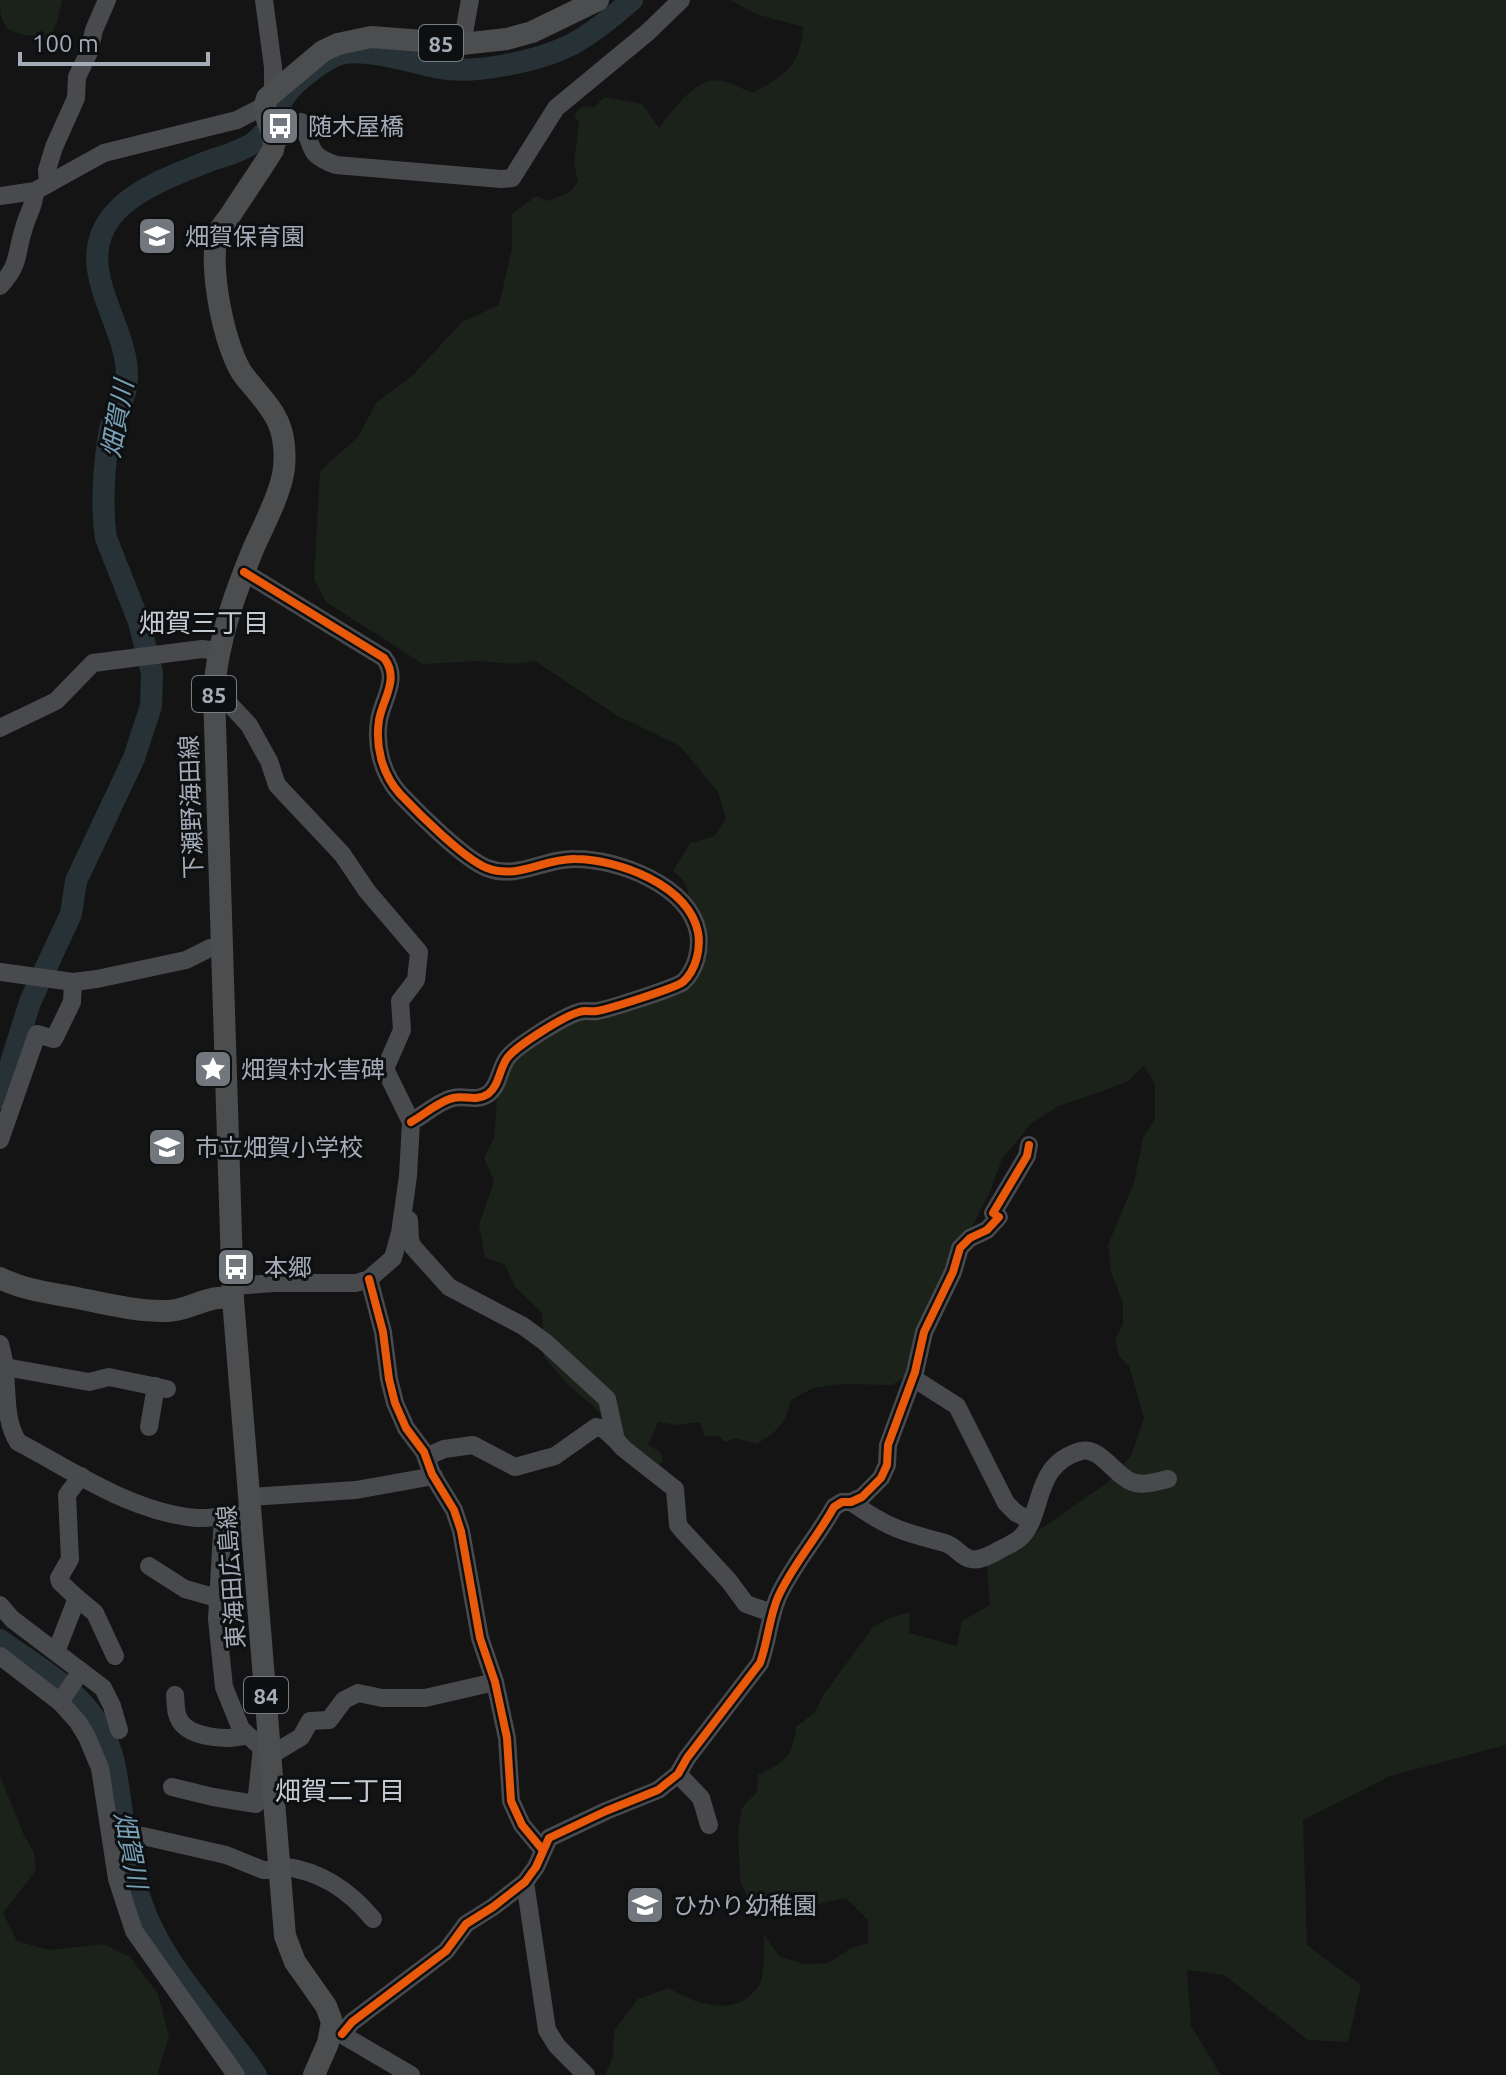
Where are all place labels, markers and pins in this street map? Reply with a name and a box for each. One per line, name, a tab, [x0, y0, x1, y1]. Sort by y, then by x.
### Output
bus stop icon: 随木屋橋	[259, 105, 301, 147]
place label: 随木屋橋	[308, 113, 404, 140]
school or university icon: 畑賀保育園	[136, 215, 178, 257]
place label: 畑賀保育園	[185, 223, 305, 250]
place icon: 畑賀村水害碑	[192, 1048, 234, 1090]
place label: 畑賀村水害碑	[241, 1056, 385, 1083]
school or university icon: 市立畑賀小学校	[146, 1126, 188, 1168]
place label: 市立畑賀小学校	[195, 1134, 363, 1161]
bus stop icon: 本郷	[215, 1246, 257, 1288]
place label: 本郷	[264, 1254, 312, 1281]
school or university icon: ひかり幼稚園	[624, 1884, 666, 1926]
place label: ひかり幼稚園	[673, 1892, 817, 1919]

